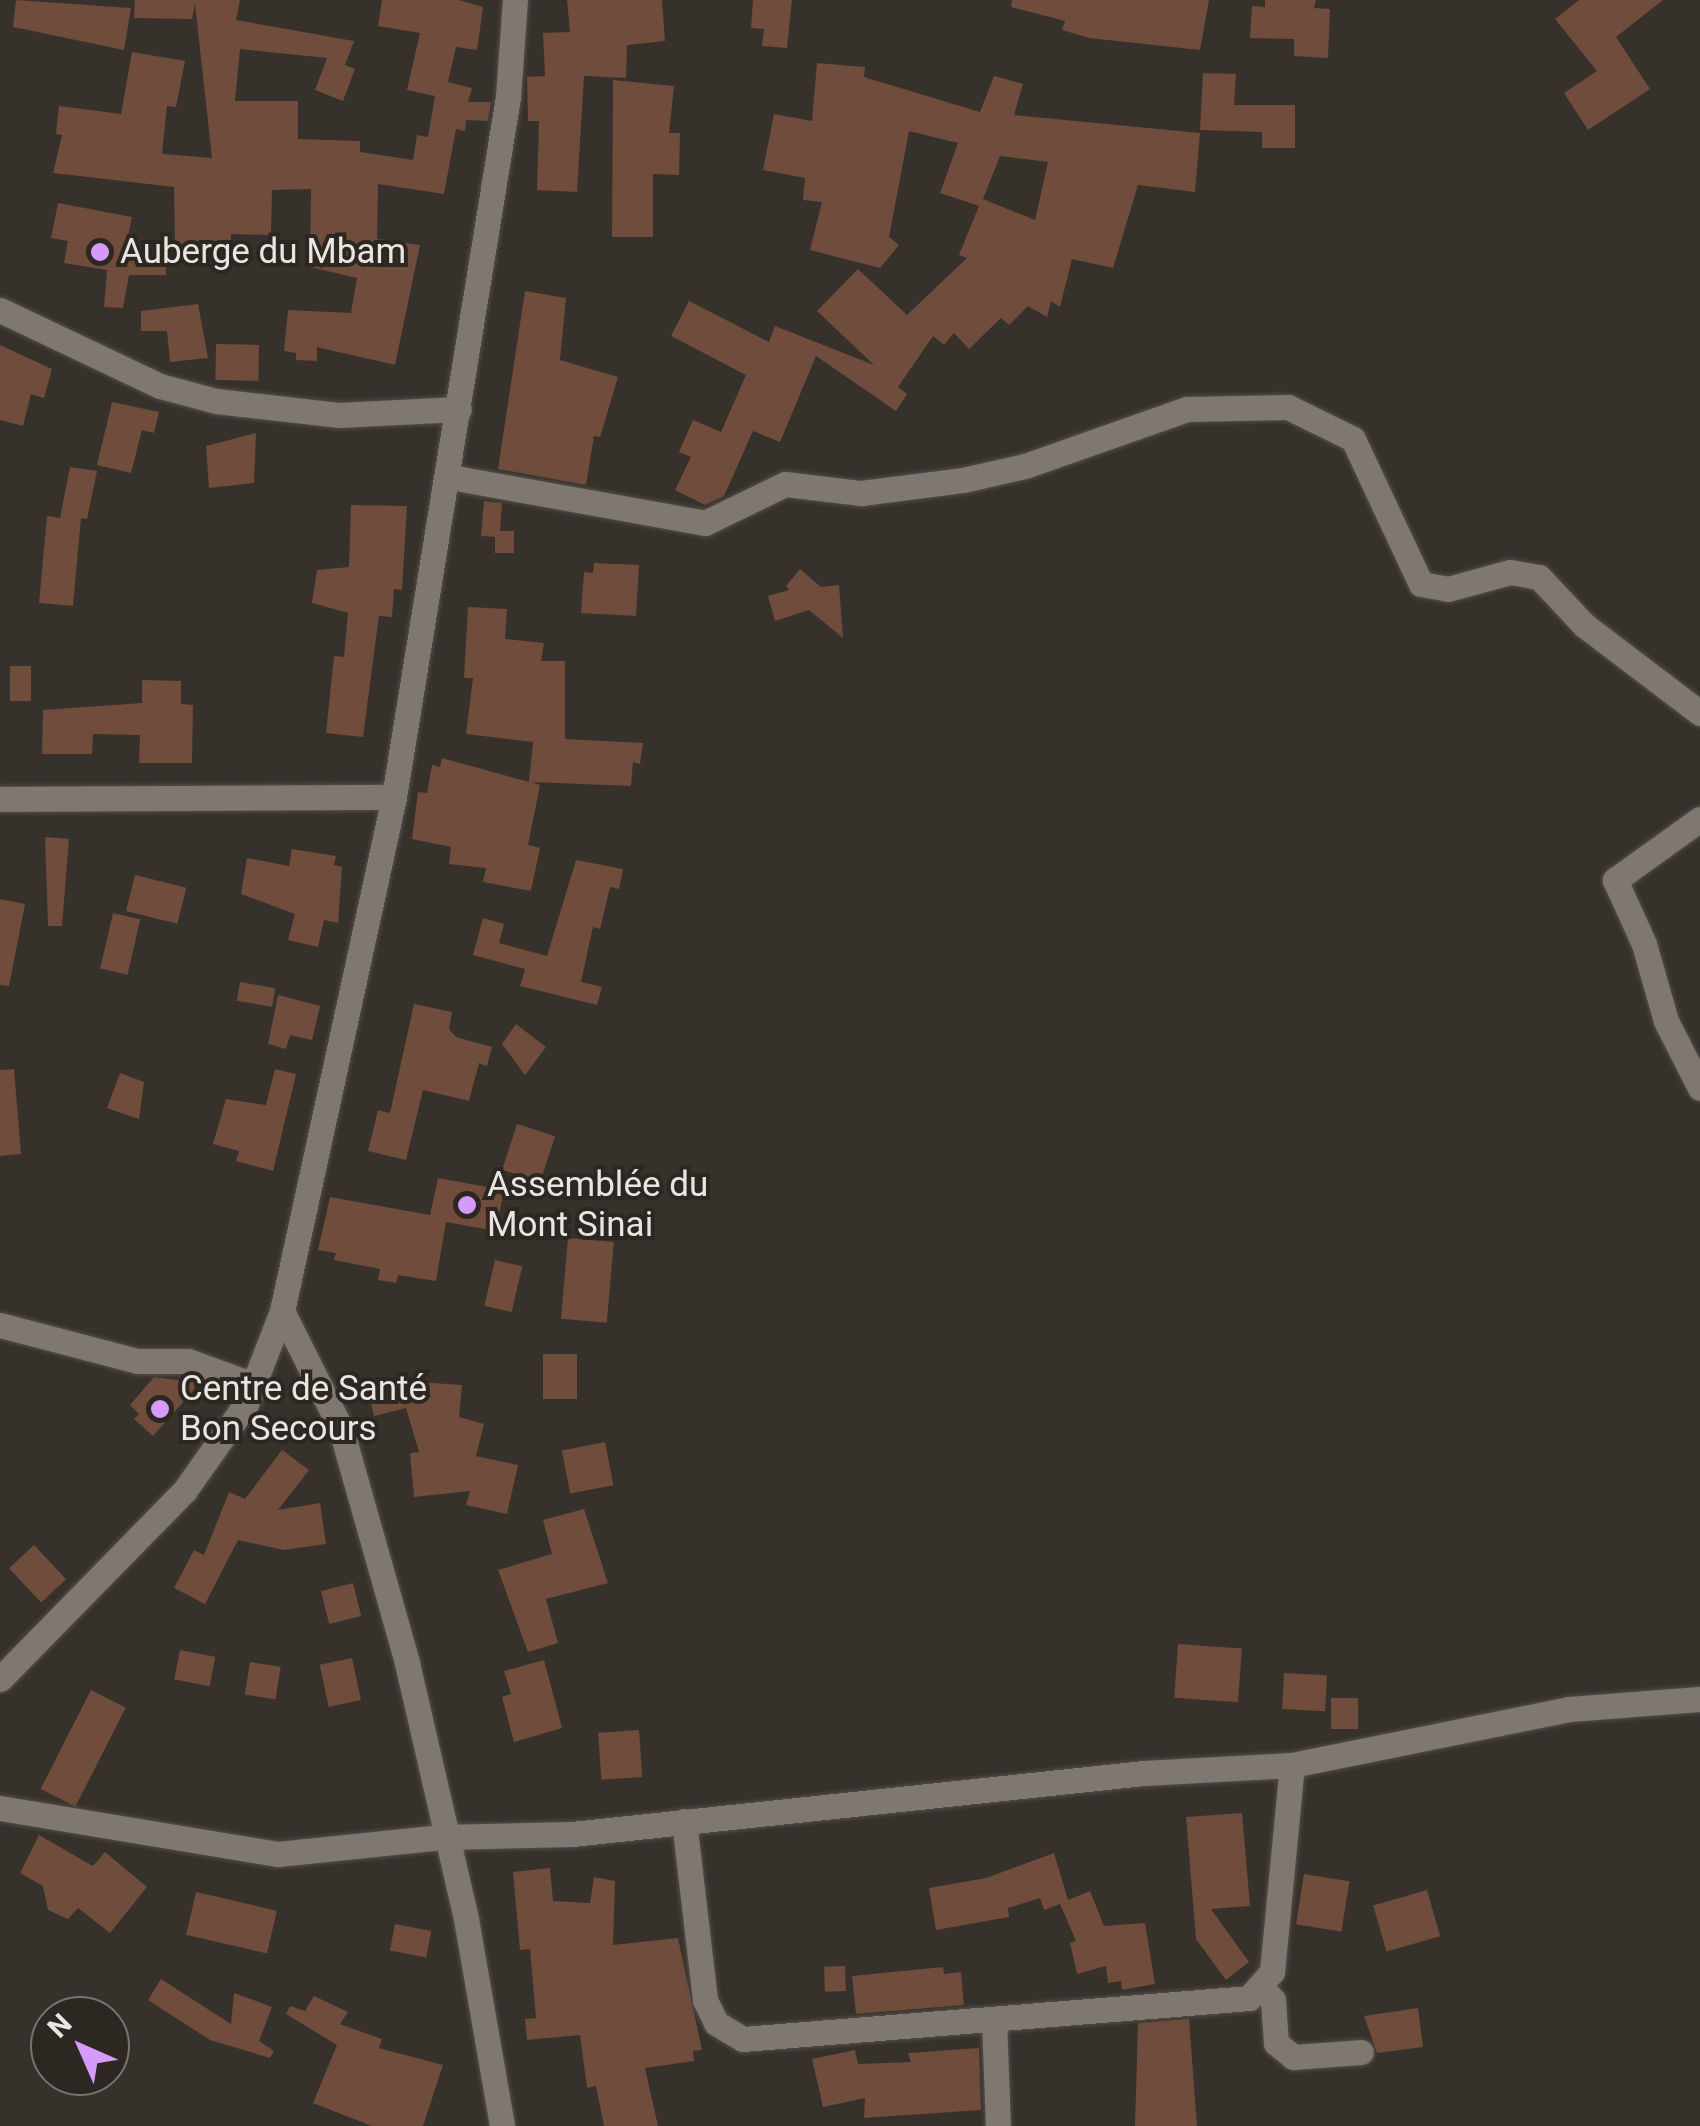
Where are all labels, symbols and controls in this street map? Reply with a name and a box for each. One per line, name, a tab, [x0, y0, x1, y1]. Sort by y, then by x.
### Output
place label: Auberge du Mbam	[120, 231, 406, 273]
marker: Auberge du Mbam	[89, 241, 111, 263]
place label: Assemblée du Mont Sinai	[487, 1164, 708, 1246]
marker: Assemblée du Mont Sinai	[456, 1194, 478, 1216]
place label: Centre de Santé Bon Secours	[180, 1368, 427, 1450]
marker: Centre de Santé Bon Secours	[149, 1398, 171, 1420]
north arrow	[30, 1996, 130, 2096]
text: N	[41, 2007, 78, 2045]

